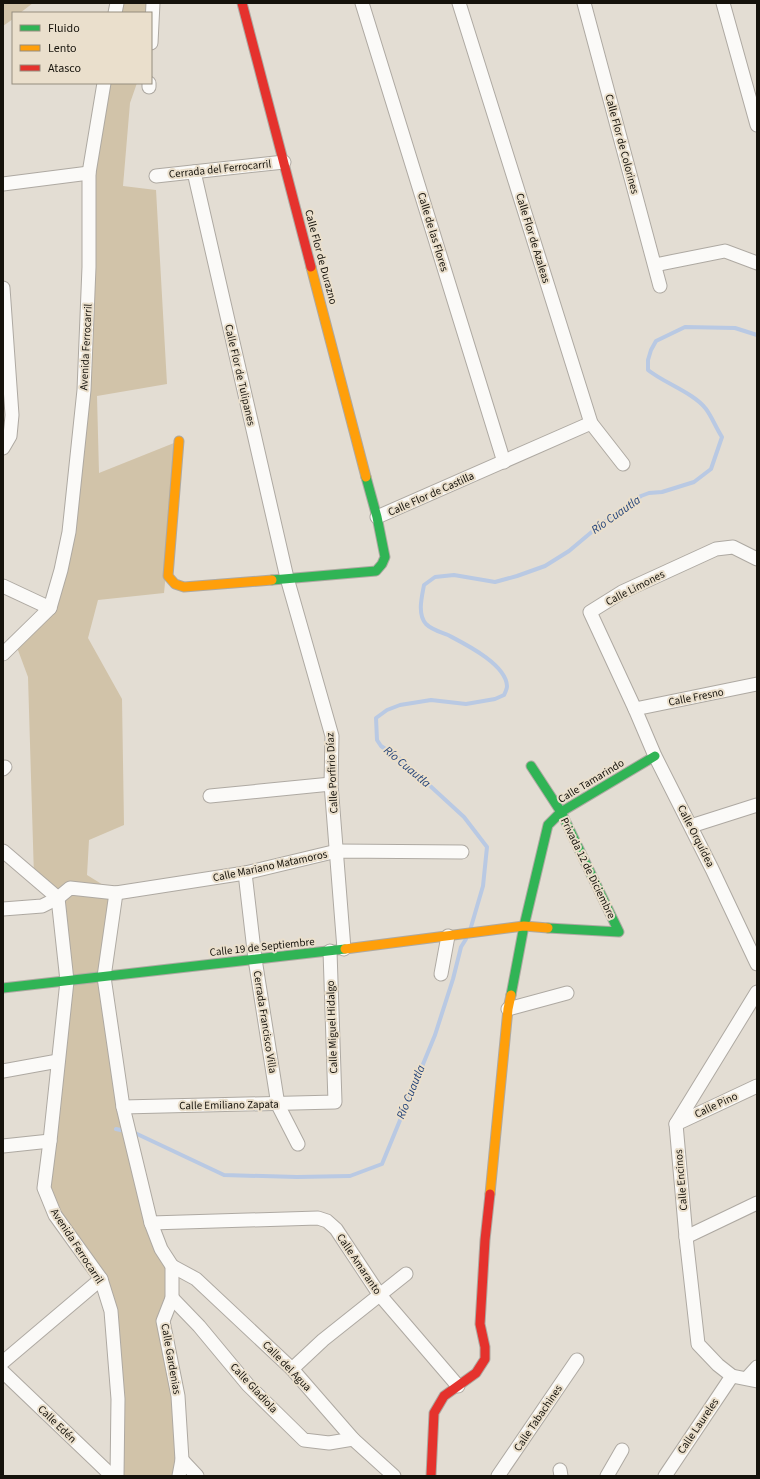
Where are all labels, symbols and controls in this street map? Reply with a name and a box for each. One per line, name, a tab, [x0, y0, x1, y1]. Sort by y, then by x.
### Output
legend	[12, 12, 152, 84]
text: Fluido	[48, 20, 80, 37]
text: Lento	[48, 40, 77, 57]
text: Atasco	[48, 60, 81, 77]
street label: Calle Flor de Colorines	[601, 92, 643, 196]
street label: Cerrada del Ferrocarril	[168, 156, 272, 182]
street label: Calle de las Flores	[414, 191, 452, 274]
street label: Calle Flor de Azaleas	[512, 191, 554, 285]
street label: Calle Flor de Durazno	[301, 208, 341, 306]
street label: Avenida Ferrocarril	[76, 303, 96, 391]
street label: Calle Flor de Tulipanes	[221, 323, 259, 428]
street label: Calle Flor de Castilla	[386, 468, 476, 520]
water label: Río Cuautla	[588, 491, 645, 538]
street label: Calle Limones	[603, 567, 667, 609]
street label: Calle Fresno	[667, 684, 725, 710]
street label: Calle Porfirio Díaz	[322, 732, 342, 814]
water label: Río Cuautla	[380, 742, 435, 792]
street label: Calle Tamarindo	[555, 755, 627, 807]
street label: Calle Orquídea	[674, 802, 718, 870]
street label: Privada 12 de Diciembre	[557, 815, 619, 922]
street label: Calle Mariano Matamoros	[211, 846, 329, 885]
street label: Calle 19 de Septiembre	[209, 934, 316, 960]
street label: Cerrada Francisco Villa	[249, 970, 281, 1074]
street label: Calle Miguel Hidalgo	[323, 980, 341, 1074]
water label: Río Cuautla	[392, 1062, 430, 1122]
street label: Calle Pino	[692, 1088, 740, 1122]
street label: Calle Emiliano Zapata	[179, 1097, 279, 1113]
street label: Calle Encinos	[671, 1148, 691, 1211]
street label: Avenida Ferrocarril	[47, 1205, 107, 1287]
street label: Calle Amaranto	[333, 1231, 385, 1297]
street label: Calle Gardenias	[157, 1322, 185, 1396]
street label: Calle del Agua	[259, 1338, 315, 1394]
street label: Calle Gladiola	[227, 1360, 281, 1416]
street label: Calle Tabachines	[510, 1382, 566, 1454]
street label: Calle Laureles	[674, 1395, 722, 1457]
street label: Calle Edén	[34, 1402, 80, 1446]

